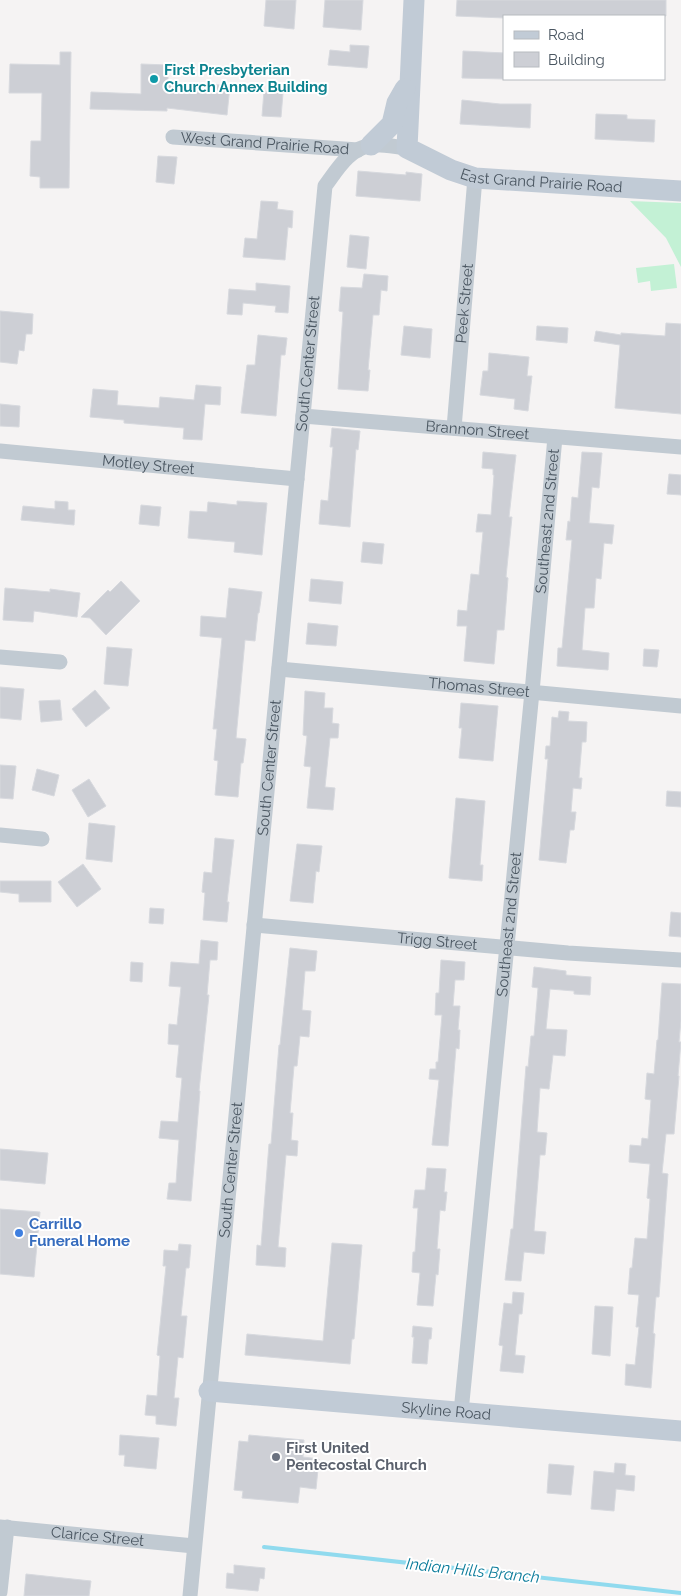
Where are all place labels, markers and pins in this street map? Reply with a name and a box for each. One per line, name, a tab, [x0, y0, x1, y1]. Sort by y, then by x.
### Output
place label: First Presbyterian Church Annex Building	[164, 61, 328, 96]
marker: First Presbyterian Church Annex Building	[148, 73, 160, 85]
place label: Carrillo Funeral Home	[29, 1215, 130, 1250]
marker: Carrillo Funeral Home	[13, 1227, 25, 1239]
place label: First United Pentecostal Church	[286, 1439, 427, 1474]
marker: First United Pentecostal Church	[270, 1451, 282, 1463]

